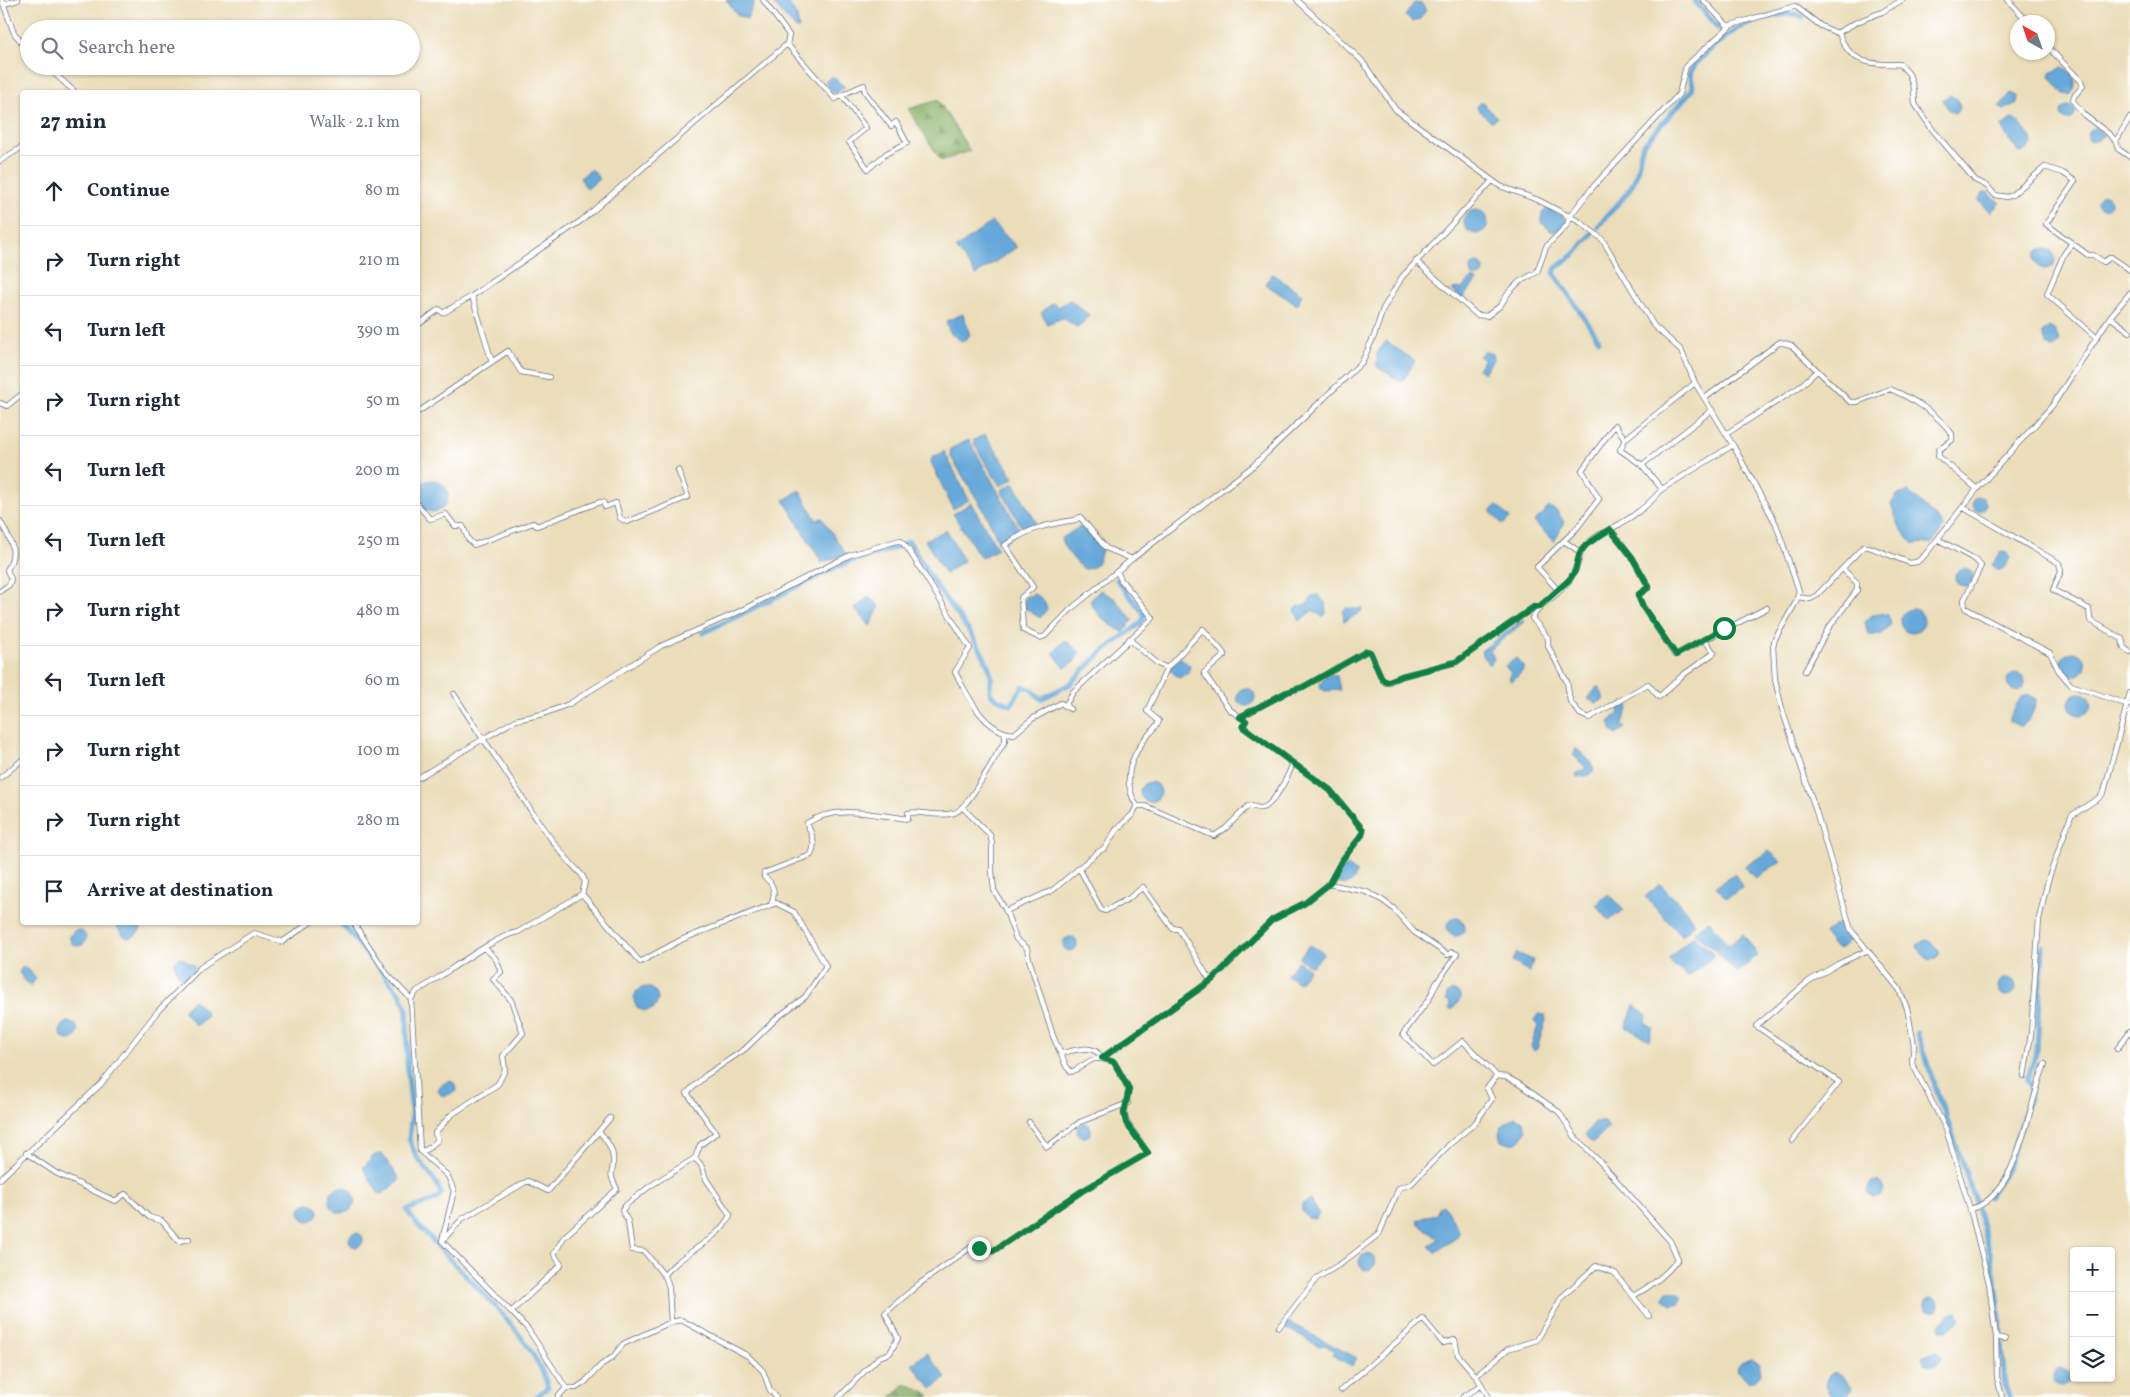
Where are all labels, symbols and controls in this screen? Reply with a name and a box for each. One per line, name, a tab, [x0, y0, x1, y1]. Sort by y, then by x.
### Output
north arrow	[2010, 15, 2055, 60]
search box	[20, 20, 420, 75]
icon: search	[38, 34, 66, 62]
text: Search here	[78, 35, 175, 61]
text: 27 min	[40, 108, 106, 137]
text: Walk · 2.1 km	[309, 112, 400, 134]
icon: ahead	[40, 177, 68, 205]
text: Continue	[87, 178, 170, 204]
text: 80 m	[365, 180, 400, 202]
icon: right	[40, 247, 68, 275]
text: Turn right	[87, 248, 180, 274]
text: 210 m	[358, 250, 400, 272]
icon: left	[40, 317, 68, 345]
text: Turn left	[87, 318, 166, 344]
text: 390 m	[357, 320, 400, 342]
icon: right	[40, 387, 68, 415]
text: Turn right	[87, 388, 180, 414]
text: 50 m	[366, 390, 400, 412]
icon: left	[40, 457, 68, 485]
text: Turn left	[87, 458, 166, 484]
text: 200 m	[355, 460, 400, 482]
icon: left	[40, 527, 68, 555]
text: Turn left	[87, 528, 166, 554]
text: 250 m	[357, 530, 400, 552]
icon: right	[40, 597, 68, 625]
text: Turn right	[87, 598, 180, 624]
text: 480 m	[356, 600, 400, 622]
route start	[1713, 617, 1736, 640]
icon: left	[40, 667, 68, 695]
text: Turn left	[87, 668, 166, 694]
text: 60 m	[365, 670, 400, 692]
icon: right	[40, 737, 68, 765]
text: Turn right	[87, 738, 180, 764]
text: 100 m	[357, 740, 400, 762]
icon: right	[40, 807, 68, 835]
text: Turn right	[87, 808, 180, 834]
text: 280 m	[356, 810, 400, 832]
icon: arrive	[40, 877, 68, 905]
text: Arrive at destination	[87, 878, 273, 904]
route end	[968, 1237, 991, 1260]
map controls	[2070, 1247, 2115, 1382]
button: +	[2070, 1247, 2115, 1292]
button: −	[2070, 1292, 2115, 1337]
button: layers	[2070, 1337, 2115, 1382]

